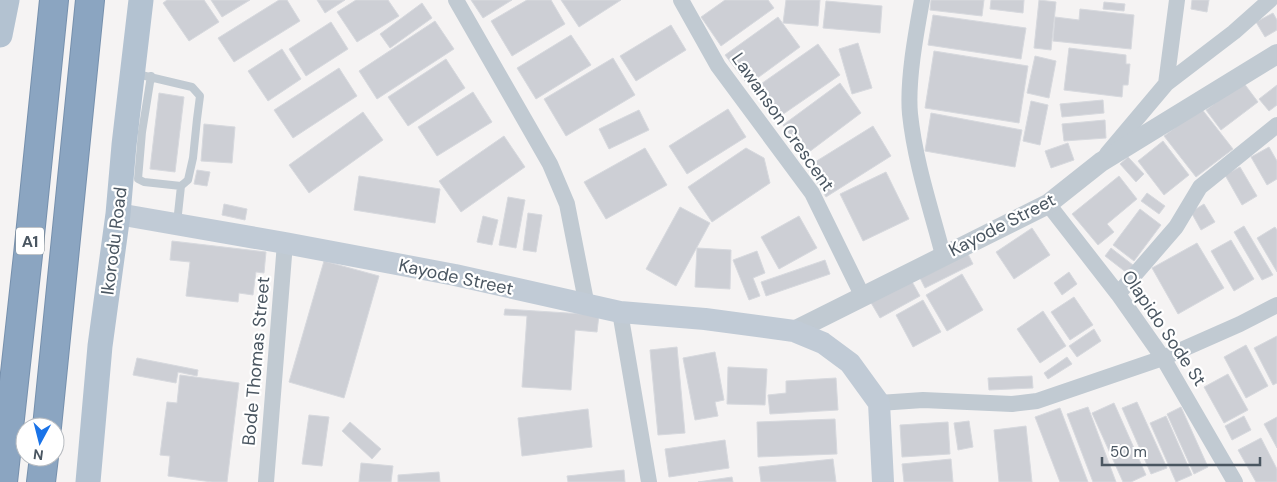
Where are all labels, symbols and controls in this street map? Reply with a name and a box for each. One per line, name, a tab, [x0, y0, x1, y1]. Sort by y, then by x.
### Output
street label: Lawanson Crescent	[726, 48, 840, 196]
street label: Ikorodu Road	[95, 186, 133, 296]
street label: Kayode Street	[945, 188, 1059, 262]
road number: A1	[16, 228, 44, 255]
street label: Kayode Street	[396, 253, 516, 301]
street label: Olapido Sode St	[1116, 265, 1212, 391]
street label: Bode Thomas Street	[237, 275, 275, 447]
north arrow	[15, 417, 65, 467]
scale bar	[1102, 434, 1260, 466]
text: 50 m	[1110, 442, 1147, 462]
text: N	[32, 445, 45, 464]

